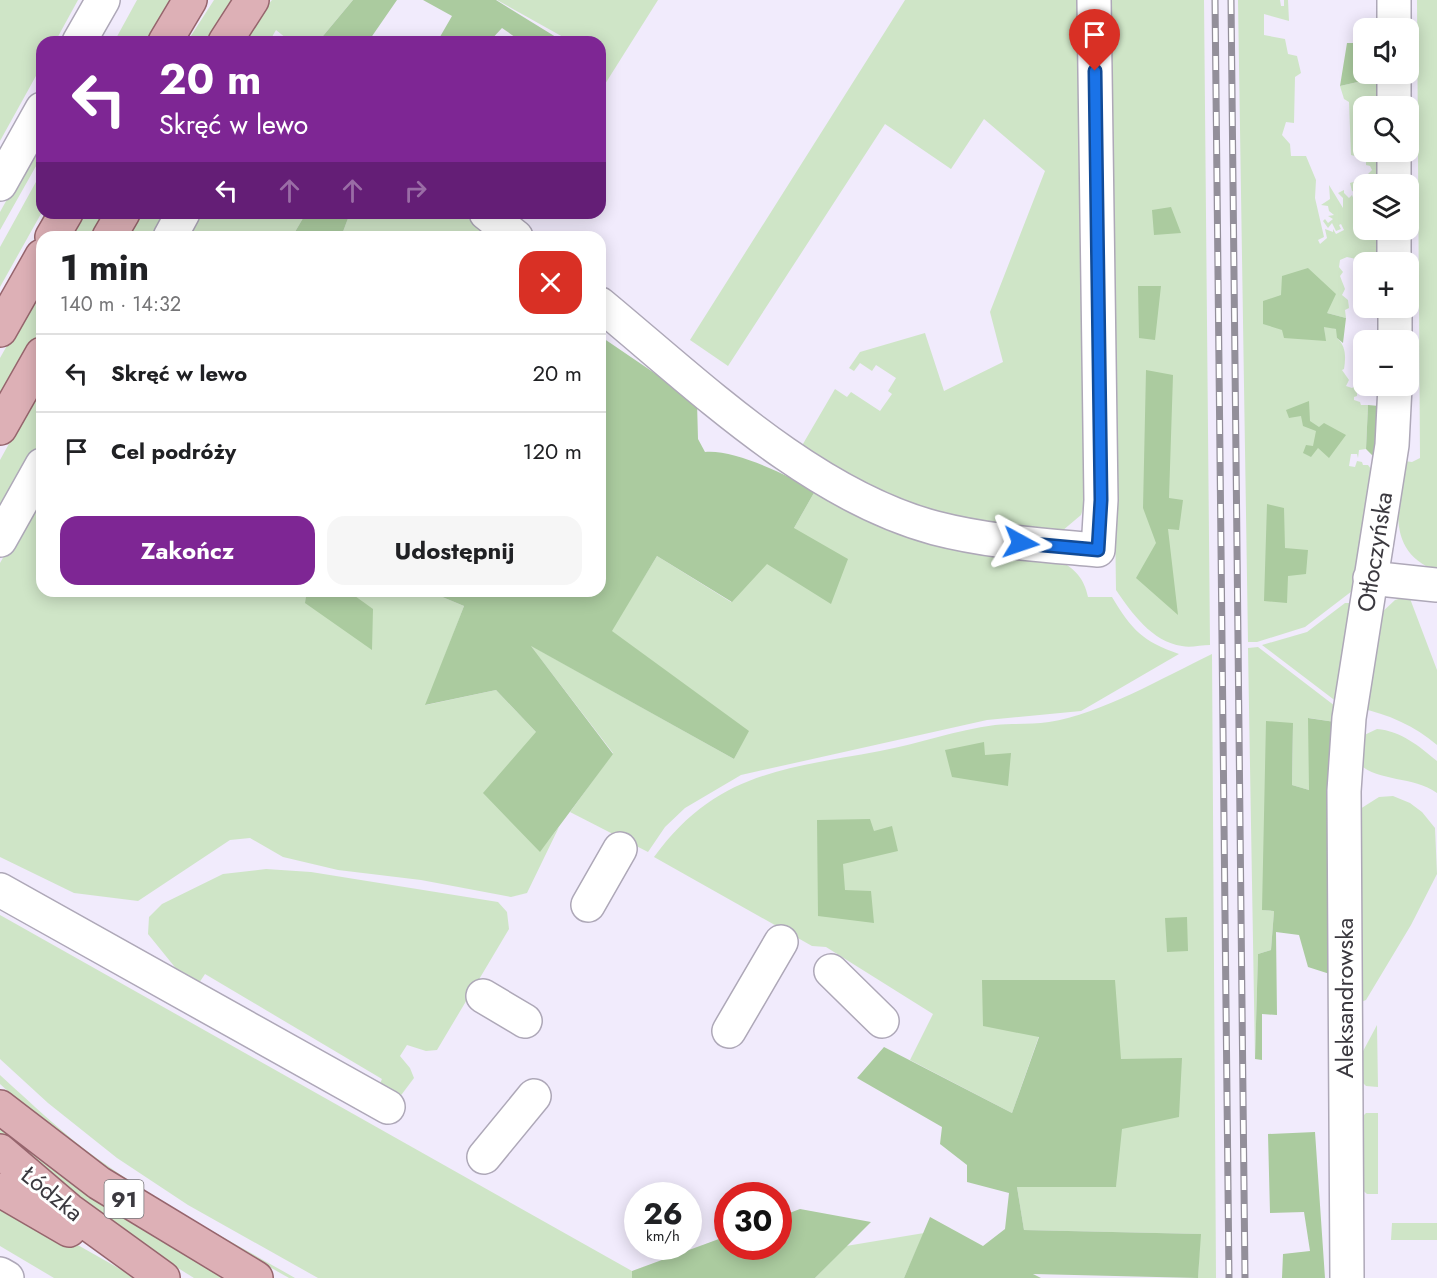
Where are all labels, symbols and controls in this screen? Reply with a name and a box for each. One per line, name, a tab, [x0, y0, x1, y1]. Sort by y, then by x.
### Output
pin	[1069, 9, 1120, 71]
icon: arrive	[1078, 18, 1111, 51]
map controls	[1353, 18, 1419, 396]
button: sound	[1353, 18, 1419, 84]
text: 20 m	[159, 49, 261, 110]
icon: left	[60, 60, 138, 138]
button: search	[1353, 96, 1419, 162]
text: Skręć w lewo	[159, 105, 308, 144]
icon: left	[210, 174, 243, 207]
icon: ahead	[273, 174, 306, 207]
icon: ahead	[336, 174, 369, 207]
icon: right	[399, 174, 432, 207]
button: layers	[1353, 174, 1419, 240]
text: 1 min	[60, 241, 149, 293]
button: close	[519, 251, 582, 314]
button: +	[1353, 252, 1419, 318]
text: 140 m · 14:32	[60, 290, 181, 319]
button: −	[1353, 330, 1419, 396]
icon: left	[60, 357, 93, 390]
text: Skręć w lewo	[111, 357, 247, 389]
text: 20 m	[533, 357, 582, 389]
icon: arrive	[60, 435, 93, 468]
text: Cel podróży	[111, 435, 236, 467]
text: 120 m	[523, 435, 582, 467]
street label: Otłoczyńska	[1348, 489, 1401, 614]
position arrow	[989, 511, 1053, 575]
button: Zakończ	[60, 516, 315, 585]
button: Udostępnij	[327, 516, 582, 585]
street label: Aleksandrowska	[1327, 918, 1362, 1078]
street label: Łódzka	[13, 1157, 91, 1229]
road number: 91	[104, 1180, 144, 1218]
speed limit sign: 30	[714, 1182, 792, 1260]
text: 26	[643, 1192, 683, 1235]
text: km/h	[646, 1225, 680, 1247]

